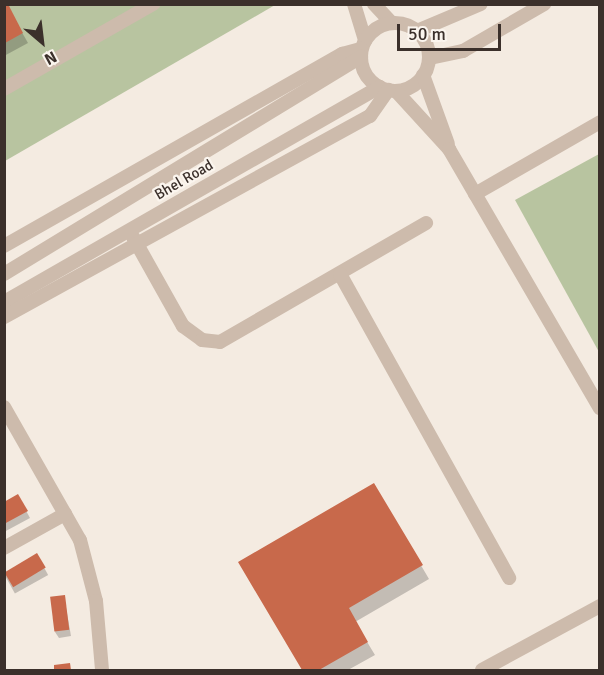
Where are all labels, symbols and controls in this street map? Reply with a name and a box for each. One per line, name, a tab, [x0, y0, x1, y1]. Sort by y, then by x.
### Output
north arrow	[12, 12, 72, 72]
scale bar	[400, 12, 504, 50]
text: 50 m	[408, 23, 446, 45]
text: N	[41, 46, 60, 69]
street label: Bhel Road	[152, 156, 216, 204]

